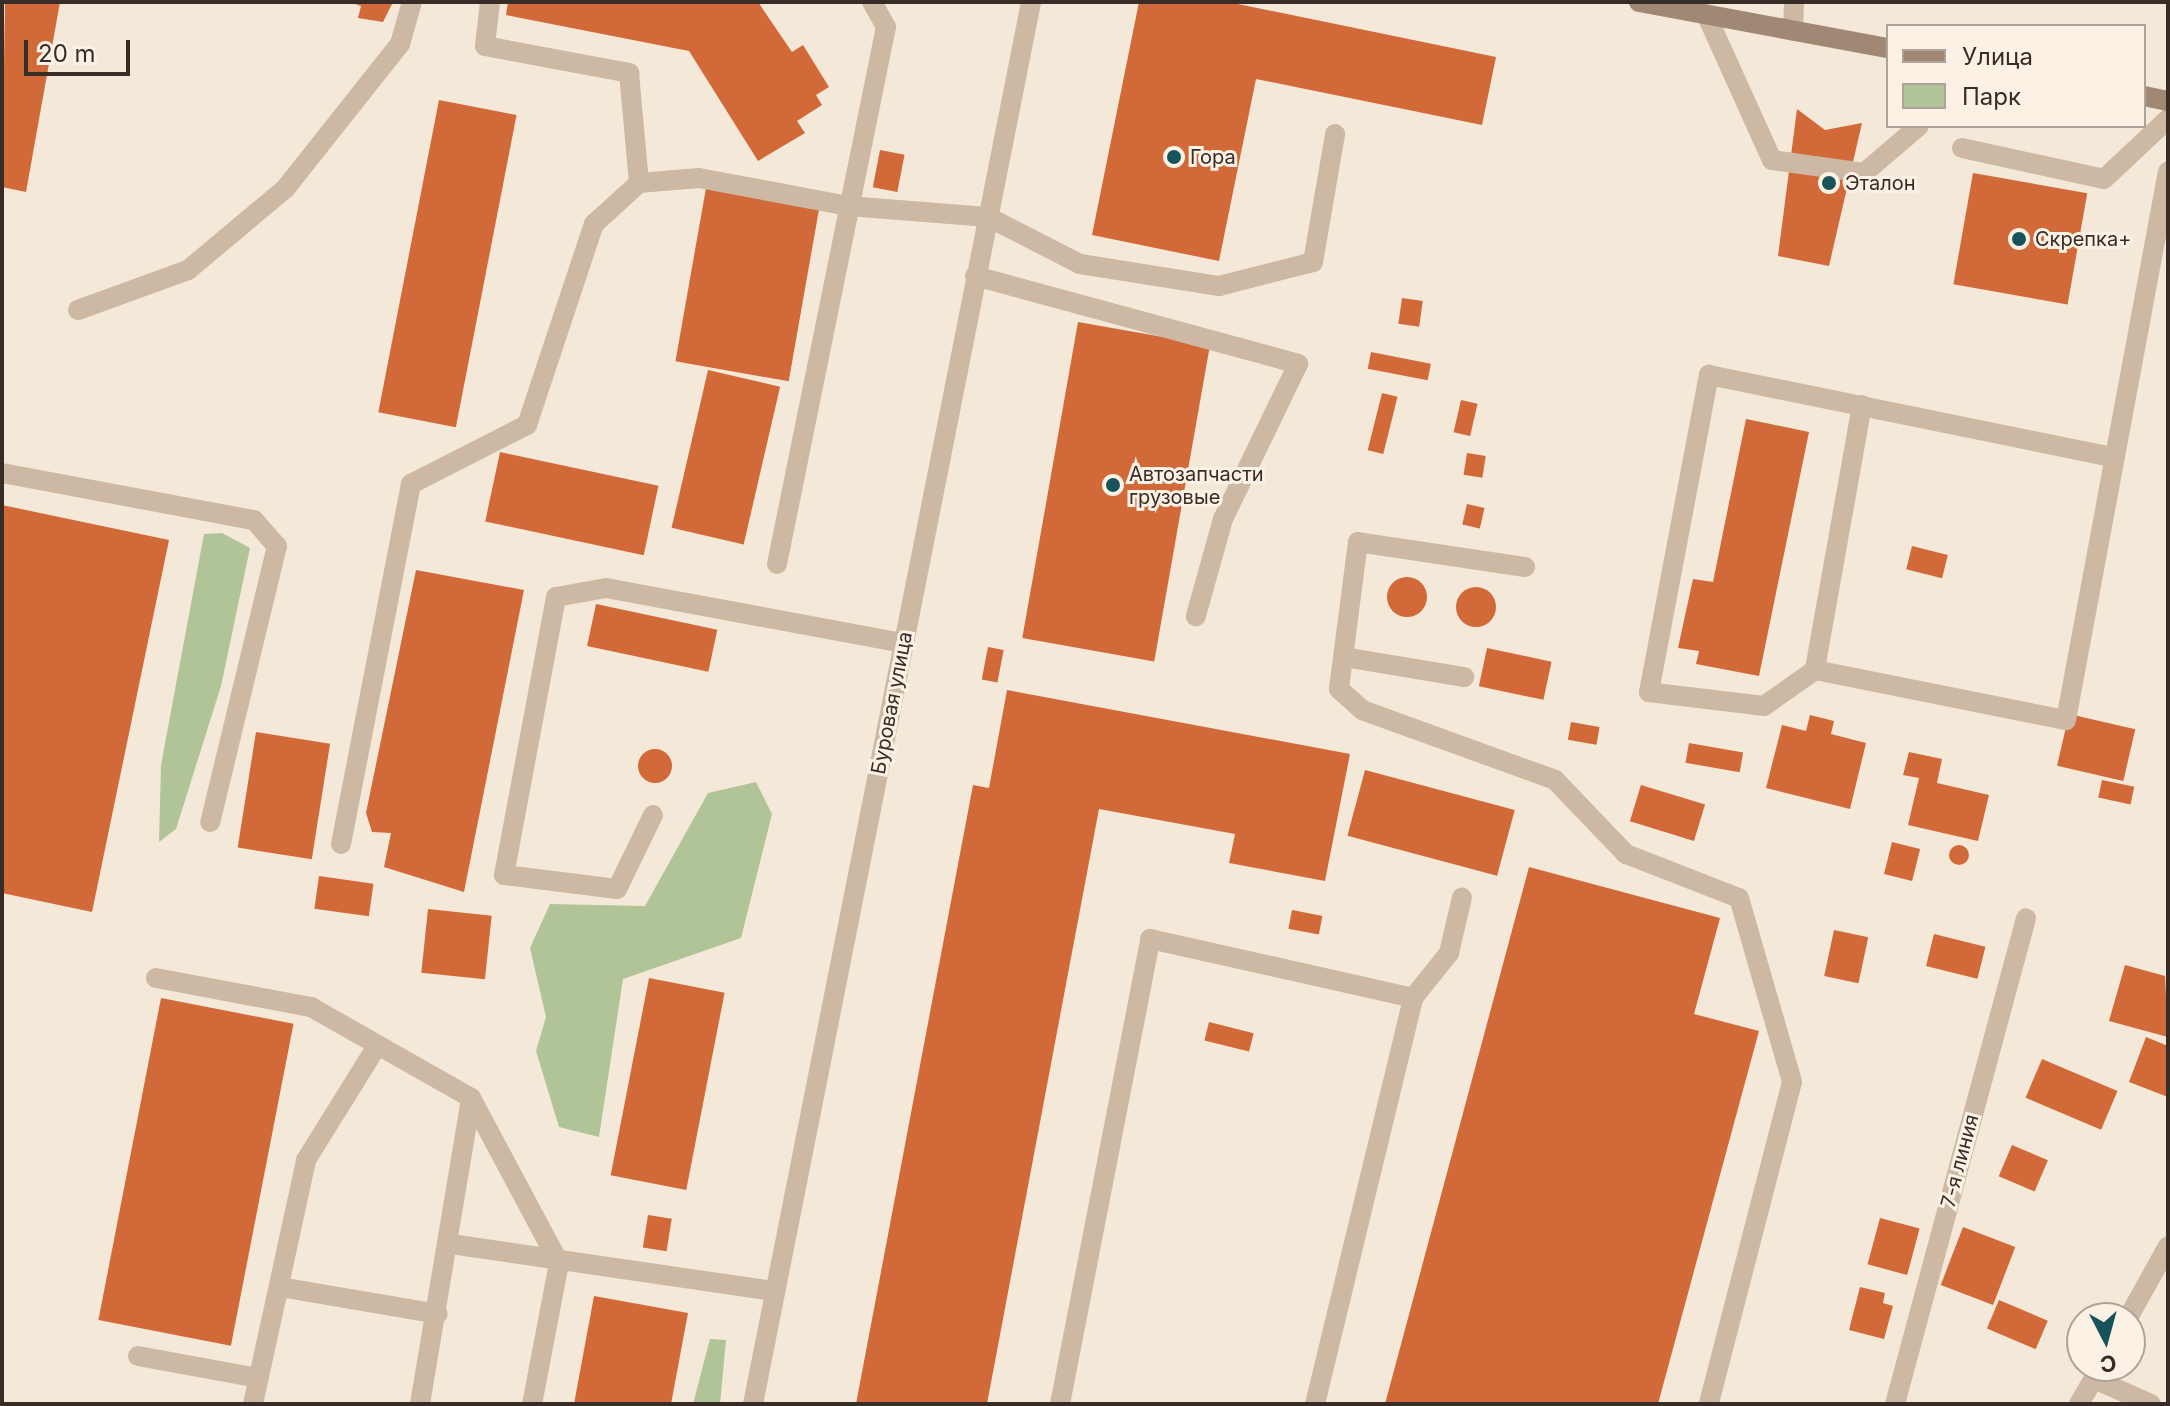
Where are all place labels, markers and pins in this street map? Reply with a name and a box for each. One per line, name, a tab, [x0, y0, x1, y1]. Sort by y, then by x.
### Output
place label: Гора	[1190, 145, 1236, 169]
marker: Гора	[1165, 148, 1183, 166]
place label: Эталон	[1845, 171, 1915, 195]
marker: Эталон	[1820, 174, 1838, 192]
place label: Скрепка+	[2035, 227, 2131, 251]
marker: Скрепка+	[2010, 230, 2028, 248]
place label: Автозапчасти грузовые	[1129, 462, 1264, 509]
marker: Автозапчасти грузовые	[1104, 476, 1122, 494]

